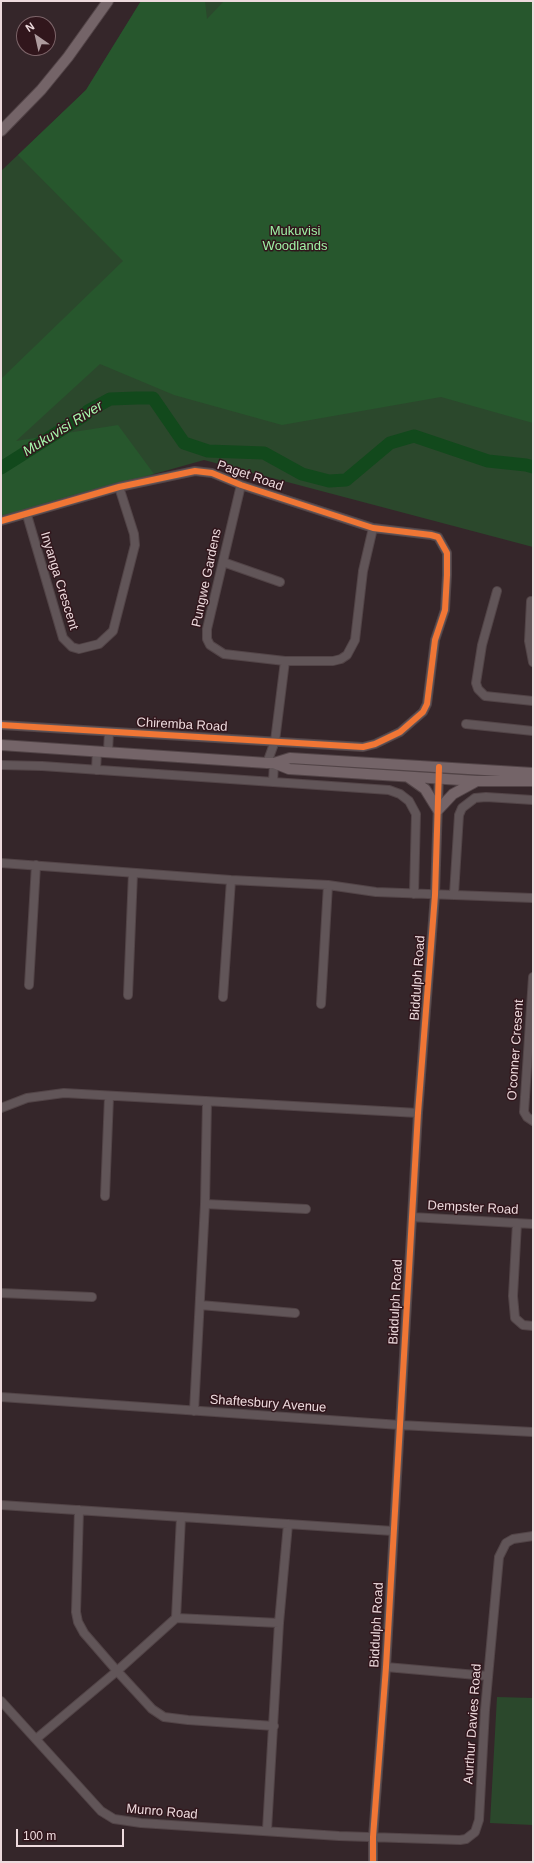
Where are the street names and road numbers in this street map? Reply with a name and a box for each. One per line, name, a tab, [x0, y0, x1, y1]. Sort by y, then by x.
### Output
street label: Paget Road	[215, 457, 285, 495]
street label: Pungwe Gardens	[189, 527, 225, 629]
street label: Inyanga Crescent	[37, 530, 81, 632]
street label: Chiremba Road	[136, 715, 228, 735]
street label: Biddulph Road	[407, 935, 429, 1021]
street label: O'conner Cresent	[505, 999, 527, 1101]
street label: Dempster Road	[427, 1198, 519, 1218]
street label: Biddulph Road	[386, 1259, 406, 1345]
street label: Shaftesbury Avenue	[209, 1392, 327, 1416]
street label: Biddulph Road	[367, 1582, 387, 1668]
street label: Aurthur Davies Road	[461, 1663, 485, 1785]
street label: Munro Road	[126, 1801, 198, 1823]

